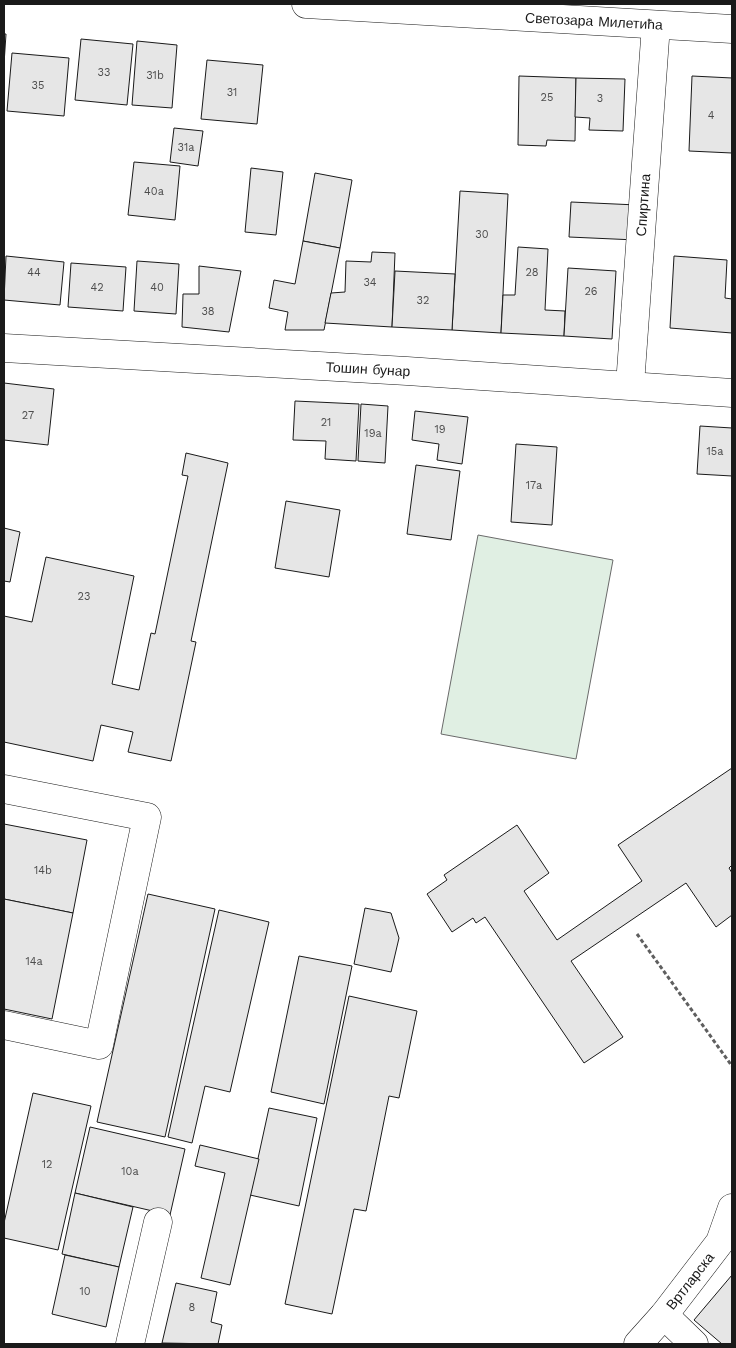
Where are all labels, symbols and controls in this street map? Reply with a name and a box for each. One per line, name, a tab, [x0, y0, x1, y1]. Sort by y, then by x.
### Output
street label: Светозара Милетића	[525, 9, 663, 33]
house number: 33	[98, 66, 110, 79]
house number: 31b	[146, 69, 164, 82]
house number: 35	[32, 79, 44, 92]
house number: 31	[227, 86, 237, 99]
house number: 25	[541, 91, 553, 104]
house number: 3	[597, 92, 603, 105]
house number: 4	[708, 109, 715, 122]
house number: 31a	[178, 141, 194, 154]
street label: Спиртина	[633, 173, 653, 237]
house number: 40a	[144, 185, 164, 198]
house number: 30	[475, 228, 489, 241]
house number: 44	[27, 266, 41, 279]
house number: 28	[525, 266, 539, 279]
house number: 34	[363, 276, 377, 289]
house number: 42	[90, 281, 104, 294]
house number: 40	[150, 281, 164, 294]
house number: 26	[584, 285, 598, 298]
house number: 32	[417, 294, 429, 307]
house number: 38	[201, 305, 215, 318]
street label: Тошин бунар	[325, 359, 411, 379]
house number: 27	[22, 409, 34, 422]
house number: 21	[321, 416, 331, 429]
house number: 19	[434, 423, 446, 436]
house number: 19a	[364, 427, 382, 440]
house number: 15a	[707, 445, 723, 458]
house number: 17a	[526, 479, 542, 492]
house number: 23	[78, 590, 90, 603]
house number: 14b	[34, 864, 52, 877]
house number: 14a	[25, 955, 43, 968]
house number: 12	[42, 1158, 52, 1171]
house number: 10a	[121, 1165, 139, 1178]
street label: Вртларска	[663, 1249, 717, 1313]
house number: 10	[79, 1285, 91, 1298]
house number: 8	[189, 1301, 196, 1314]

